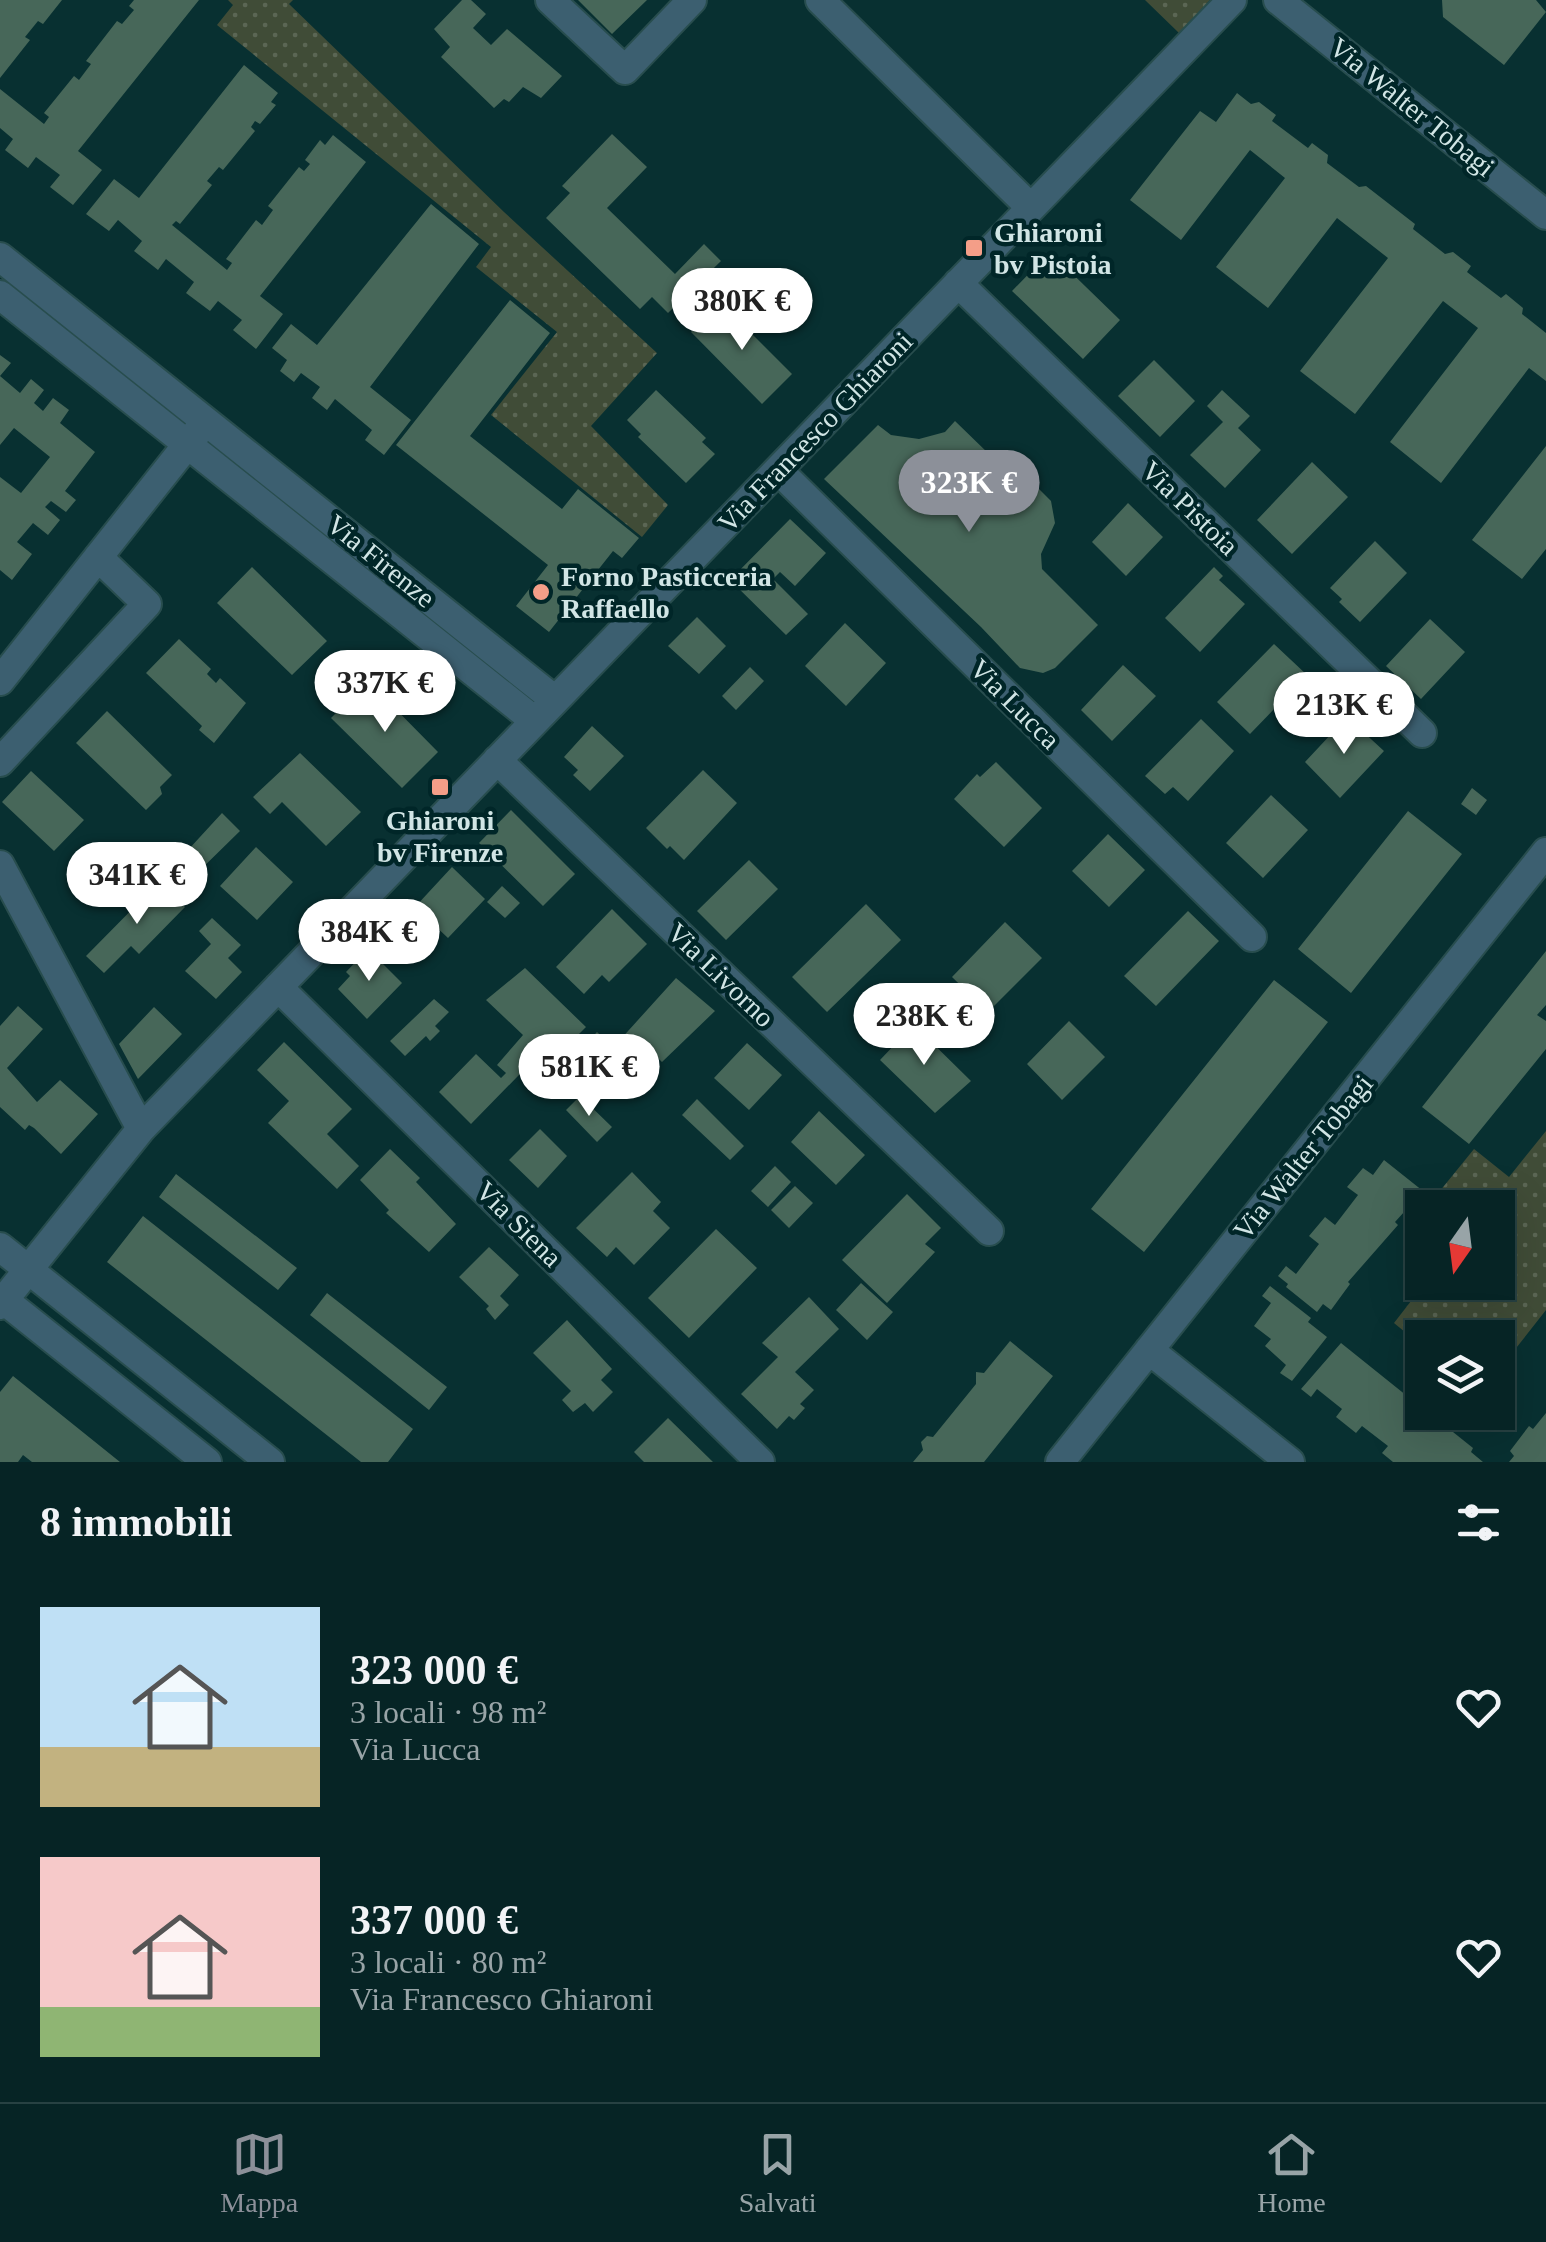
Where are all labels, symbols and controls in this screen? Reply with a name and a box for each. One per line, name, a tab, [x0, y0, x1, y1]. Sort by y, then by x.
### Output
street label: Via Walter Tobagi	[1323, 31, 1501, 183]
place label: Ghiaroni bv Pistoia	[994, 217, 1111, 280]
marker: Ghiaroni bv Pistoia	[963, 237, 985, 259]
pin: 380K €	[661, 268, 823, 353]
text: 380K €	[694, 282, 790, 318]
street label: Via Francesco Ghiaroni	[712, 325, 919, 538]
pin: 323K €	[888, 450, 1050, 535]
street label: Via Pistoia	[1135, 454, 1245, 562]
text: 323K €	[921, 464, 1017, 500]
street label: Via Firenze	[321, 508, 441, 614]
place label: Forno Pasticceria Raffaello	[561, 561, 772, 624]
marker: Forno Pasticceria Raffaello	[530, 581, 552, 603]
pin: 337K €	[304, 650, 466, 735]
street label: Via Lucca	[964, 653, 1067, 756]
text: 337K €	[337, 664, 433, 700]
pin: 213K €	[1263, 672, 1425, 757]
text: 213K €	[1296, 686, 1392, 722]
marker: Ghiaroni bv Firenze	[429, 776, 451, 798]
place label: Ghiaroni bv Firenze	[377, 805, 503, 868]
pin: 341K €	[56, 842, 218, 927]
text: 341K €	[89, 856, 185, 892]
pin: 384K €	[288, 899, 450, 984]
text: 384K €	[321, 913, 417, 949]
street label: Via Livorno	[661, 917, 781, 1033]
pin: 238K €	[843, 983, 1005, 1068]
text: 238K €	[876, 997, 972, 1033]
pin: 581K €	[508, 1034, 670, 1119]
text: 581K €	[541, 1048, 637, 1084]
street label: Via Walter Tobagi	[1227, 1068, 1379, 1246]
street label: Via Siena	[470, 1175, 569, 1274]
north arrow	[1405, 1190, 1515, 1300]
map controls	[1405, 1190, 1515, 1430]
button: layers	[1405, 1320, 1515, 1430]
icon: filters	[1451, 1495, 1506, 1550]
text: 8 immobili	[40, 1499, 233, 1545]
icon: home	[120, 1647, 240, 1767]
text: 323 000 €	[350, 1647, 518, 1693]
icon: heart	[1451, 1680, 1506, 1735]
text: 3 locali · 98 m²	[350, 1694, 546, 1730]
text: Via Lucca	[350, 1731, 480, 1767]
icon: home	[120, 1897, 240, 2017]
text: 337 000 €	[350, 1897, 518, 1943]
icon: heart	[1451, 1930, 1506, 1985]
text: 3 locali · 80 m²	[350, 1944, 546, 1980]
text: Via Francesco Ghiaroni	[350, 1981, 654, 2017]
tab: Mappa	[220, 2127, 298, 2219]
tab: Salvati	[739, 2127, 817, 2219]
tab: Home	[1257, 2127, 1326, 2219]

